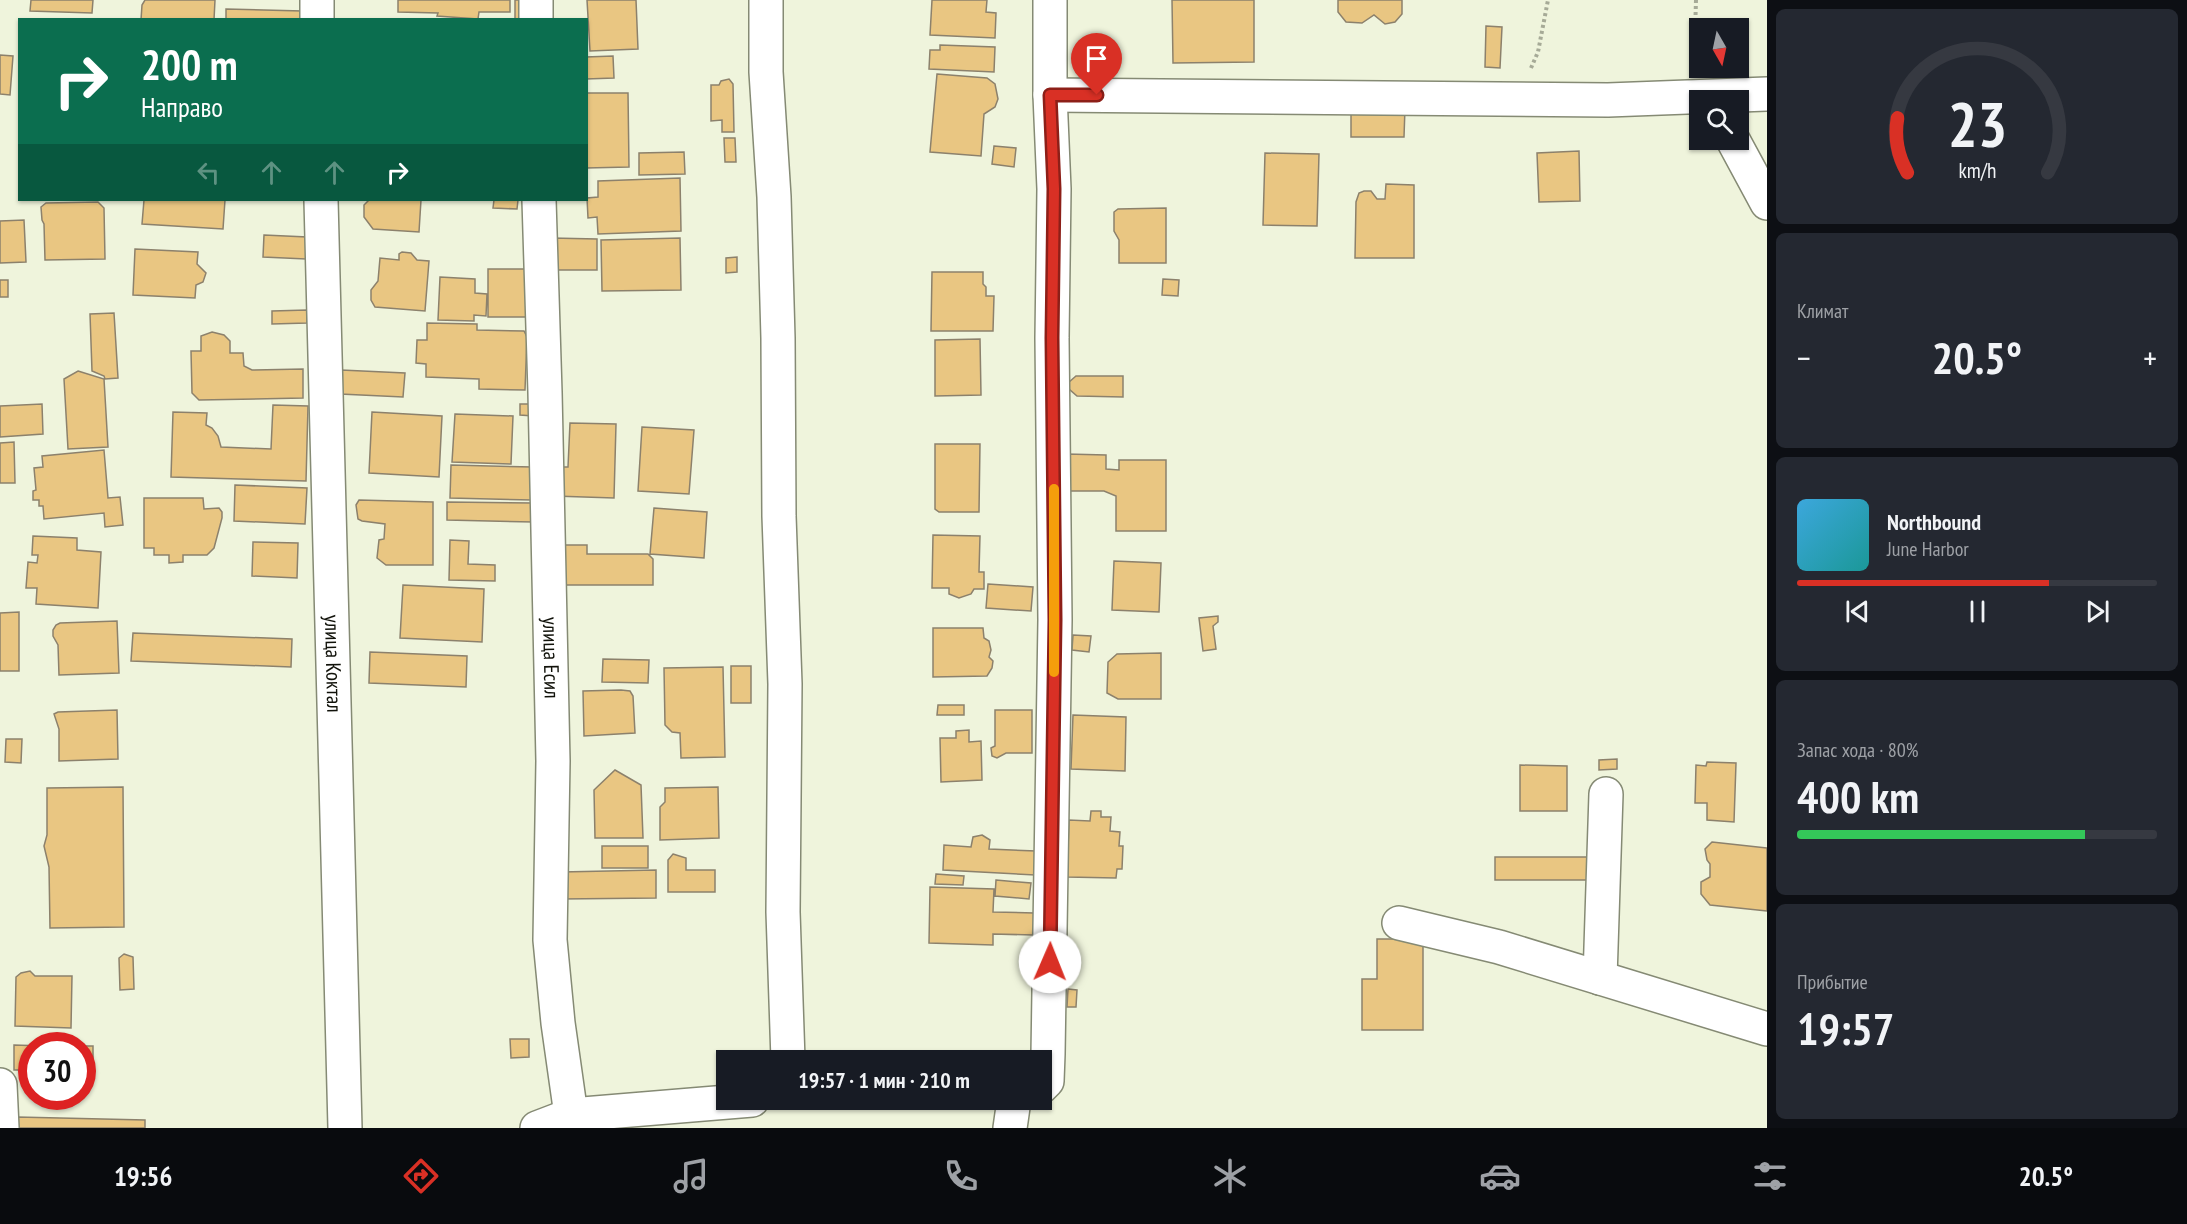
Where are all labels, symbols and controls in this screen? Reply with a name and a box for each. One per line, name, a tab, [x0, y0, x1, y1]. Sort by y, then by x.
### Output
north arrow	[1689, 18, 1749, 78]
map controls	[1689, 18, 1749, 150]
pin	[1071, 33, 1122, 95]
text: 200 m	[141, 37, 238, 92]
icon: right	[42, 42, 120, 120]
icon: arrive	[1080, 42, 1113, 75]
text: 23	[1947, 84, 2007, 165]
text: Направо	[141, 90, 223, 124]
button: search	[1689, 90, 1749, 150]
icon: left	[192, 156, 225, 189]
icon: ahead	[255, 156, 288, 189]
icon: ahead	[318, 156, 351, 189]
icon: right	[381, 156, 414, 189]
text: km/h	[1958, 157, 1996, 185]
text: Климат	[1797, 298, 1848, 324]
text: 20.5°	[1932, 328, 2022, 386]
text: −	[1797, 336, 1811, 379]
text: +	[2143, 336, 2157, 379]
text: Northbound	[1887, 508, 1981, 536]
text: June Harbor	[1887, 536, 1969, 562]
icon: previous	[1841, 595, 1874, 628]
icon: pause	[1961, 595, 1994, 628]
icon: next	[2081, 595, 2114, 628]
street label: улица Коктал	[319, 615, 348, 713]
street label: улица Есил	[537, 617, 566, 699]
text: Запас хода · 80%	[1797, 737, 1918, 763]
text: 400 km	[1797, 767, 1919, 825]
position arrow	[1018, 930, 1082, 994]
text: Прибытие	[1797, 969, 1868, 995]
text: 19:57	[1797, 999, 1894, 1057]
speed limit sign: 30	[18, 1032, 96, 1110]
text: 19:57 · 1 мин · 210 m	[798, 1066, 970, 1094]
icon: directions	[400, 1155, 442, 1197]
icon: music	[670, 1155, 712, 1197]
icon: phone	[940, 1155, 982, 1197]
icon: climate	[1209, 1155, 1251, 1197]
icon: car	[1479, 1155, 1521, 1197]
icon: filters	[1749, 1155, 1791, 1197]
text: 19:56	[114, 1159, 172, 1193]
text: 20.5°	[2019, 1159, 2073, 1193]

